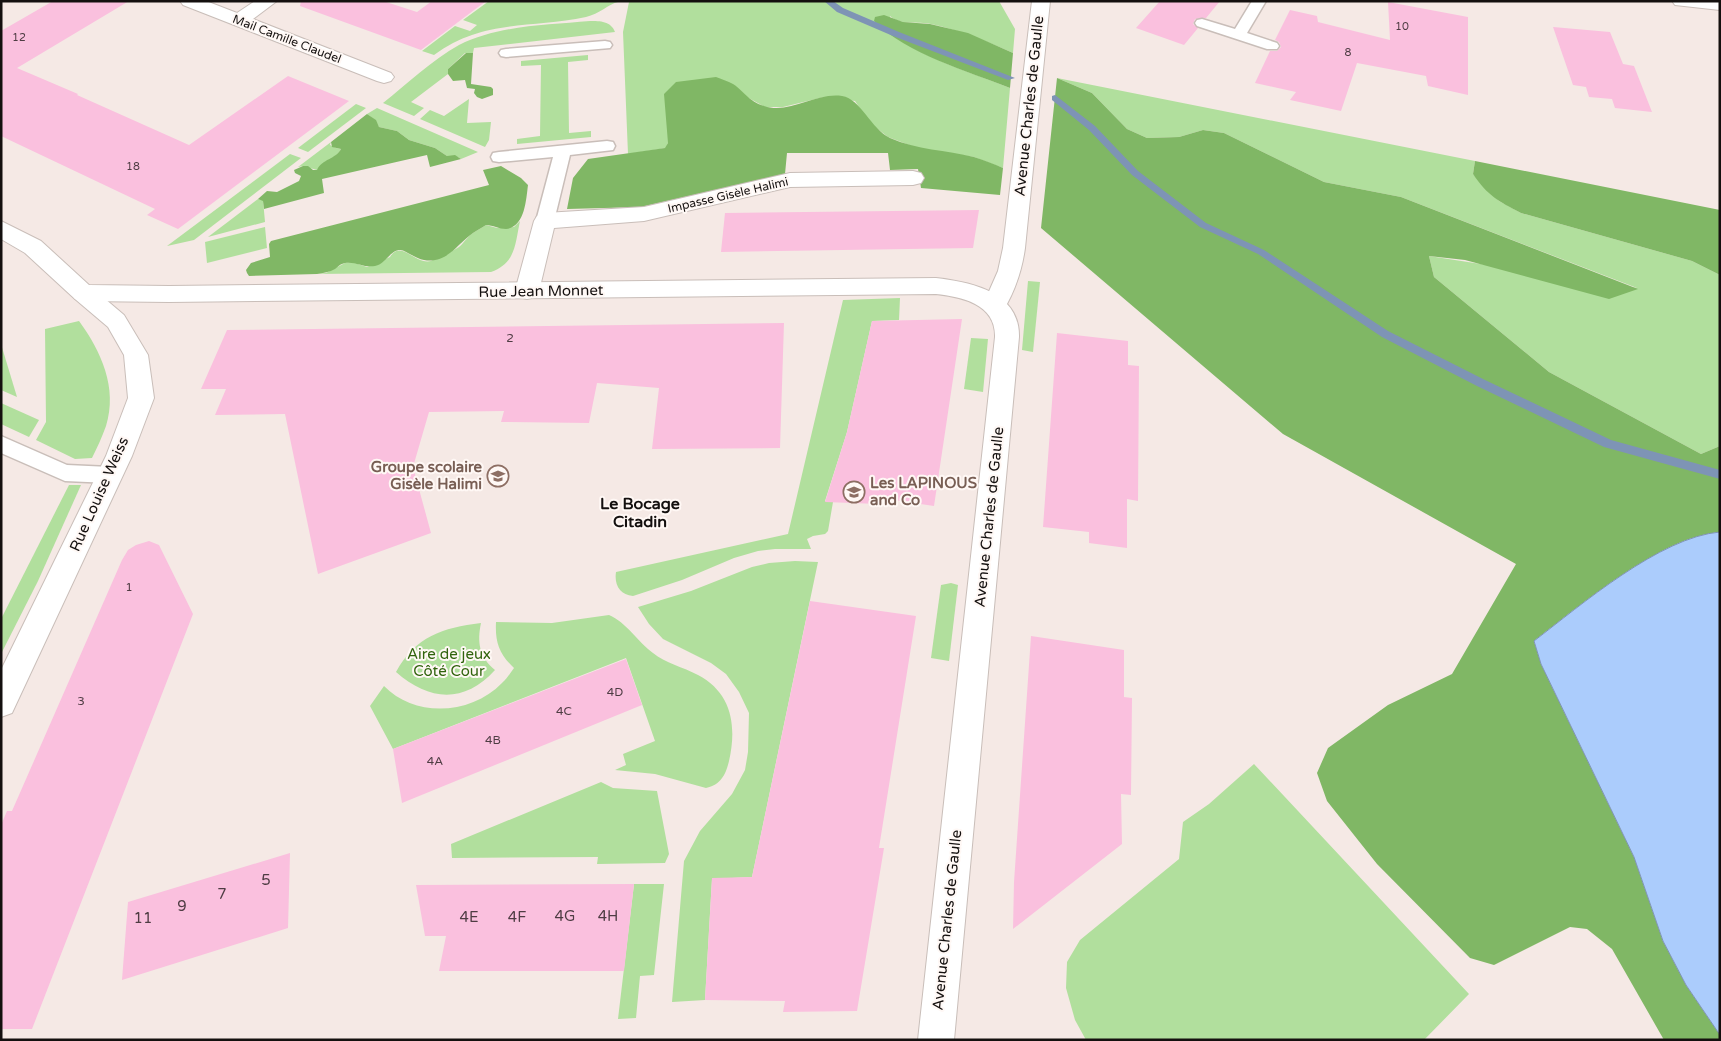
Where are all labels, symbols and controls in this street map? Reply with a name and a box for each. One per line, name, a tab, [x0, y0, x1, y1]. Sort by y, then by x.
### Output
street label: Mail Camille Claudel	[231, 12, 343, 66]
street label: Avenue Charles de Gaulle	[1011, 15, 1047, 197]
house number: 10	[1395, 20, 1409, 33]
house number: 12	[12, 31, 26, 44]
house number: 8	[1345, 46, 1352, 59]
house number: 18	[126, 160, 140, 173]
street label: Impasse Gisèle Halimi	[666, 174, 790, 216]
street label: Rue Jean Monnet	[478, 281, 604, 301]
house number: 2	[506, 331, 514, 345]
street label: Avenue Charles de Gaulle	[971, 426, 1007, 608]
street label: Rue Louise Weiss	[66, 434, 132, 554]
place label: Groupe scolaire Gisèle Halimi	[371, 458, 483, 493]
school or university icon: Groupe scolaire Gisèle Halimi	[486, 464, 510, 488]
place label: Les LAPINOUS and Co	[870, 474, 977, 509]
school or university icon: Les LAPINOUS and Co	[842, 480, 866, 504]
district label: Le Bocage Citadin	[600, 494, 680, 532]
house number: 1	[125, 580, 133, 594]
park label: Aire de jeux Côté Cour	[407, 645, 491, 680]
house number: 4D	[607, 685, 623, 699]
house number: 3	[77, 694, 85, 708]
house number: 4C	[556, 704, 572, 718]
house number: 4B	[485, 733, 501, 747]
house number: 4A	[427, 754, 443, 768]
street label: Avenue Charles de Gaulle	[929, 829, 965, 1011]
house number: 5	[261, 871, 271, 889]
house number: 7	[217, 885, 227, 903]
house number: 9	[177, 897, 187, 915]
house number: 4G	[555, 907, 575, 925]
house number: 4H	[598, 907, 618, 925]
house number: 4E	[460, 908, 479, 926]
house number: 4F	[508, 908, 526, 926]
house number: 11	[134, 909, 152, 927]

